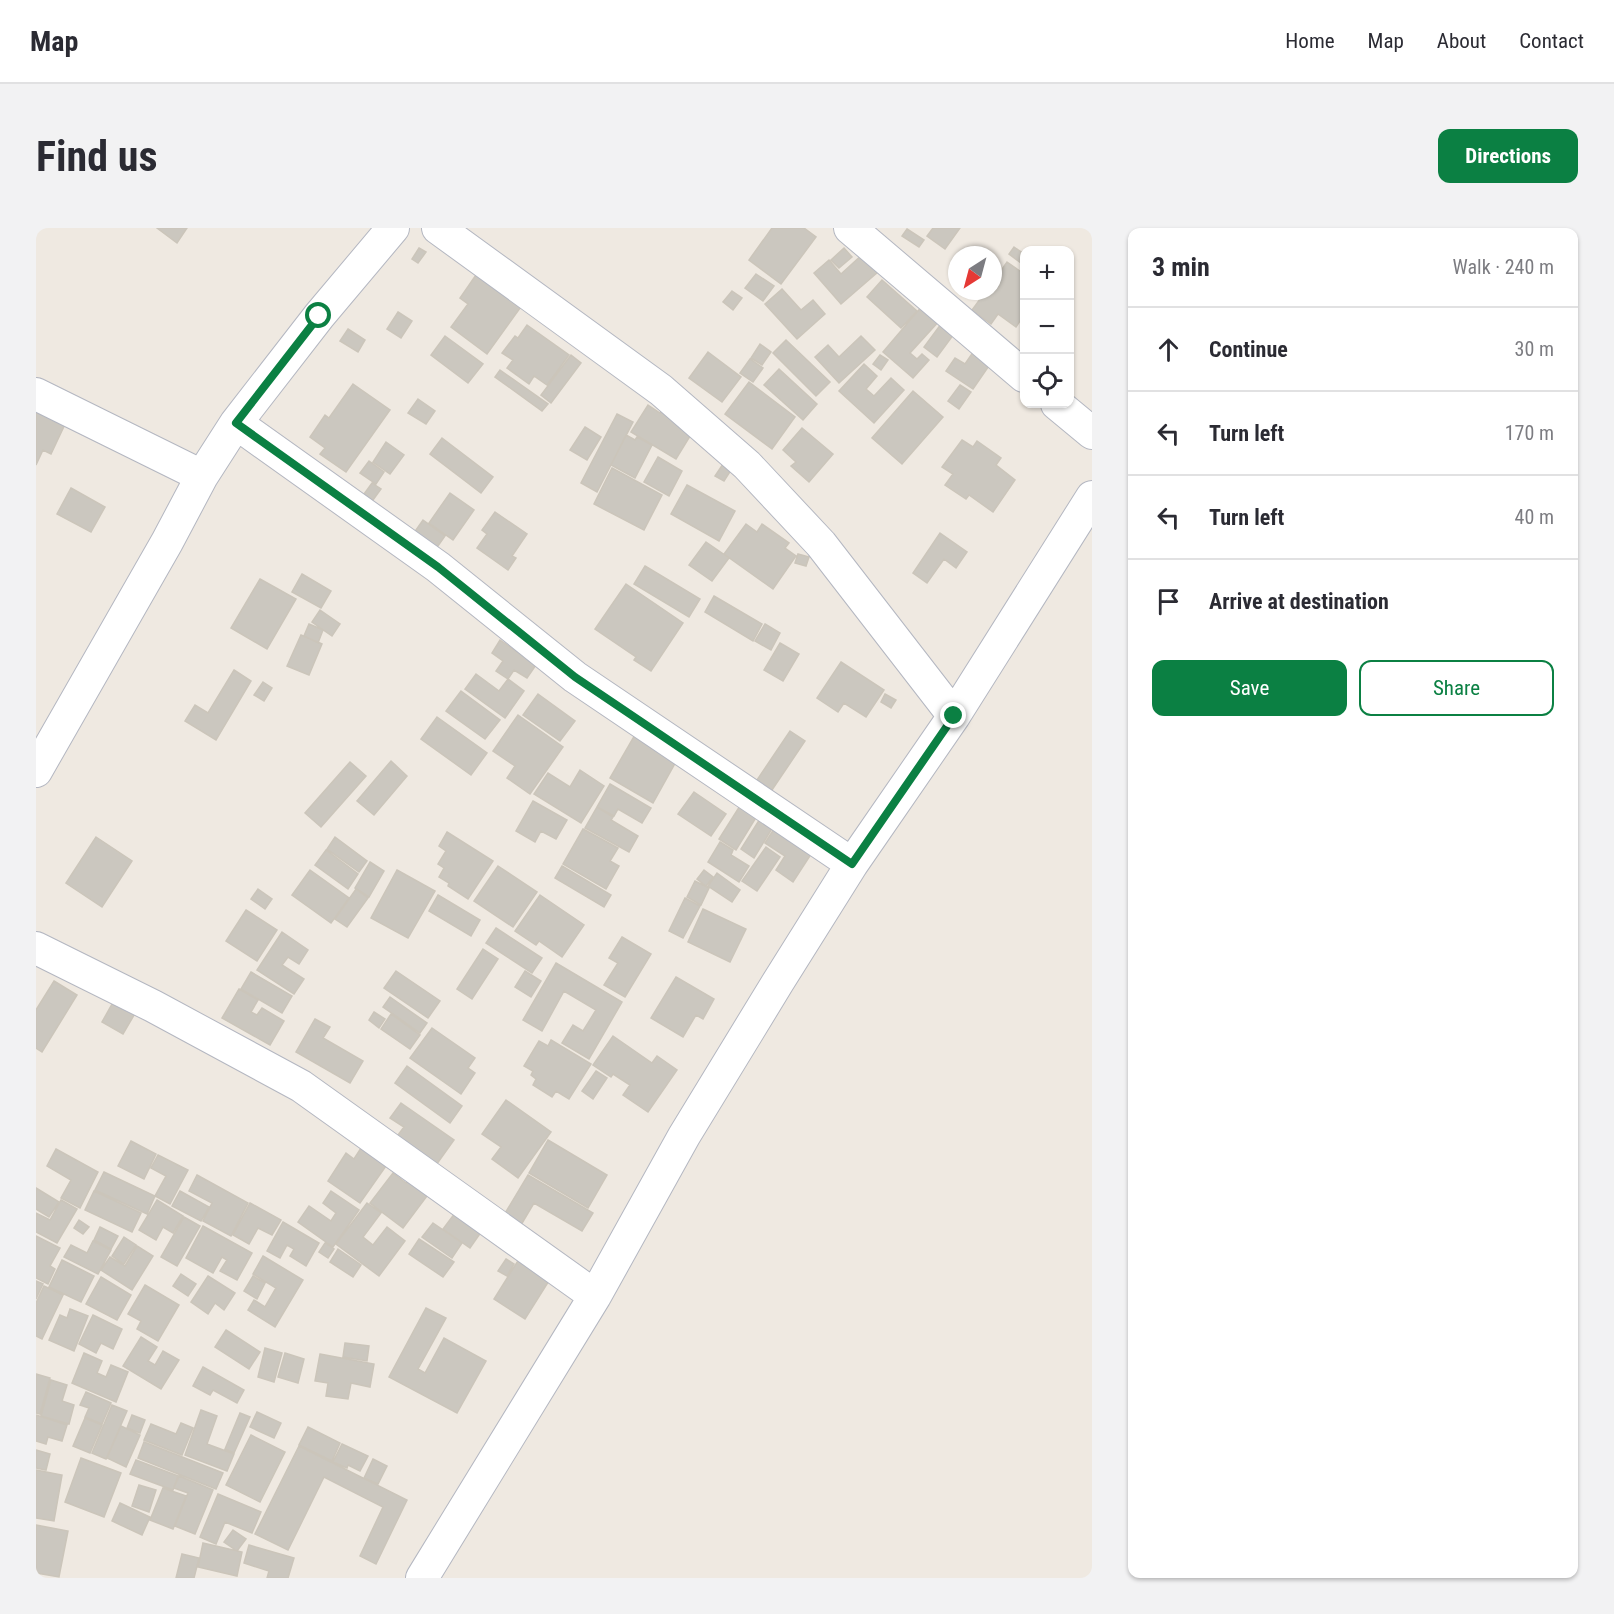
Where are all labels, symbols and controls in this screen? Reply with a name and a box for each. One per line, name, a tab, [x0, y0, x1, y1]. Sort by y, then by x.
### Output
text: Map	[30, 25, 78, 58]
text: Home	[1285, 29, 1335, 53]
text: Map	[1368, 29, 1404, 53]
text: About	[1437, 29, 1486, 53]
text: Contact	[1519, 29, 1584, 53]
button: Directions	[1438, 129, 1578, 183]
text: Find us	[36, 132, 157, 181]
north arrow	[948, 246, 1002, 300]
map controls	[1020, 246, 1074, 408]
button: +	[1020, 246, 1074, 300]
text: 3 min	[1152, 252, 1210, 282]
text: Walk · 240 m	[1453, 255, 1554, 279]
button: −	[1020, 300, 1074, 354]
route start	[305, 302, 331, 328]
icon: ahead	[1152, 333, 1185, 366]
text: Continue	[1209, 337, 1288, 362]
text: 30 m	[1515, 337, 1554, 361]
button: locate	[1020, 354, 1074, 408]
icon: left	[1152, 417, 1185, 450]
text: Turn left	[1209, 421, 1284, 446]
text: 170 m	[1505, 421, 1554, 445]
icon: left	[1152, 501, 1185, 534]
text: Turn left	[1209, 505, 1284, 530]
text: 40 m	[1515, 505, 1554, 529]
icon: arrive	[1152, 585, 1185, 618]
text: Arrive at destination	[1209, 589, 1389, 614]
button: Save	[1152, 660, 1347, 716]
button: Share	[1359, 660, 1554, 716]
route end	[940, 702, 966, 728]

